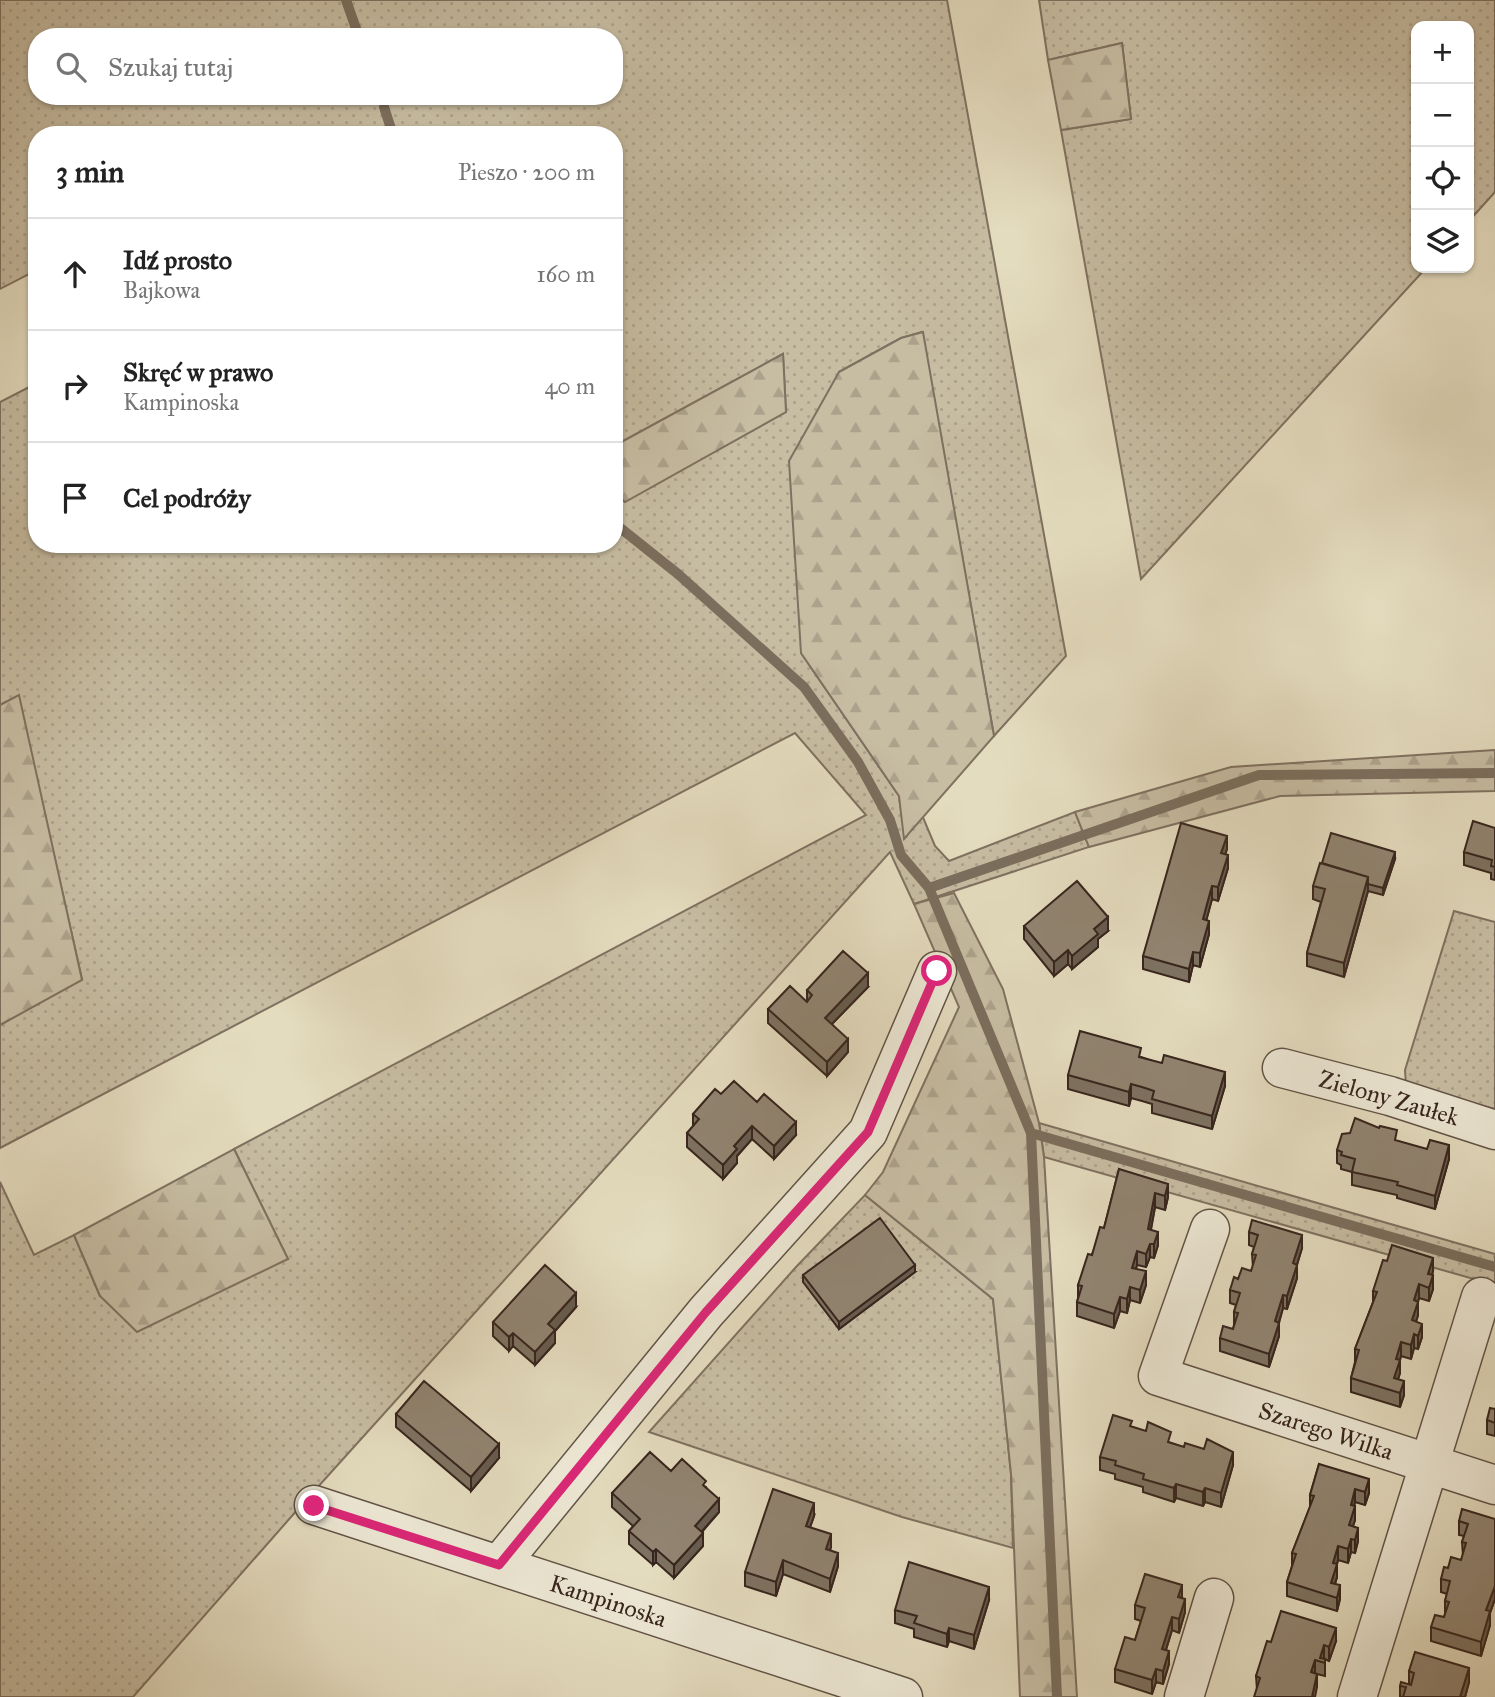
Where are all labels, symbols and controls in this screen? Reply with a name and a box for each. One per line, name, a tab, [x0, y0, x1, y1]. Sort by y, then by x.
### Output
map controls	[1411, 21, 1474, 273]
button: +	[1411, 21, 1474, 84]
search box	[28, 28, 623, 105]
icon: search	[52, 48, 90, 86]
text: Szukaj tutaj	[108, 51, 233, 83]
button: −	[1411, 84, 1474, 147]
button: locate	[1411, 147, 1474, 210]
text: 3 min	[56, 154, 124, 190]
text: Pieszo · 200 m	[458, 158, 595, 186]
button: layers	[1411, 210, 1474, 273]
text: Idź prosto	[123, 244, 232, 276]
icon: ahead	[56, 255, 94, 293]
text: 160 m	[537, 260, 595, 288]
text: Bajkowa	[123, 276, 200, 304]
text: Skręć w prawo	[123, 356, 273, 388]
icon: right	[56, 367, 94, 405]
text: 40 m	[545, 372, 595, 400]
text: Kampinoska	[123, 388, 239, 416]
icon: arrive	[56, 479, 94, 517]
text: Cel podróży	[123, 482, 251, 514]
route start	[921, 955, 952, 986]
street label: Zielony Zaułek	[1315, 1064, 1463, 1133]
street label: Szarego Wilka	[1255, 1395, 1398, 1467]
route end	[298, 1490, 329, 1521]
street label: Kampinoska	[546, 1568, 671, 1634]

